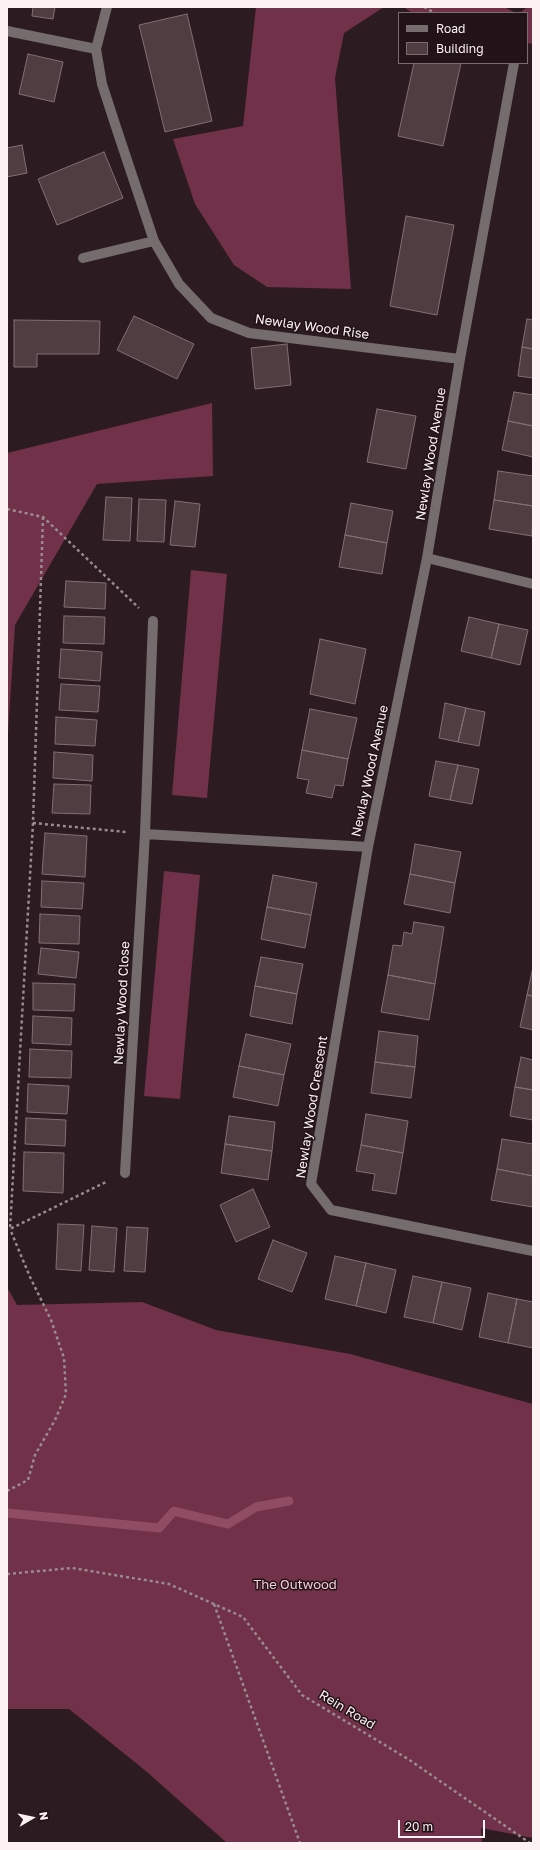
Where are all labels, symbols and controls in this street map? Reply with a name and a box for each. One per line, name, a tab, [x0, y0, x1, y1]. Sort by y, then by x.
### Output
legend	[398, 12, 528, 64]
text: Road	[436, 21, 465, 36]
text: Building	[436, 41, 484, 56]
street label: Newlay Wood Rise	[254, 311, 370, 343]
street label: Newlay Wood Avenue	[413, 386, 449, 522]
street label: Newlay Wood Avenue	[348, 704, 392, 838]
street label: Newlay Wood Close	[111, 941, 133, 1065]
street label: Newlay Wood Crescent	[293, 1035, 331, 1179]
park label: The Outwood	[253, 1577, 337, 1593]
street label: Rein Road	[316, 1687, 378, 1733]
north arrow	[12, 1798, 52, 1838]
text: N	[37, 1811, 51, 1821]
scale bar	[400, 1812, 487, 1838]
text: 20 m	[405, 1819, 433, 1834]

